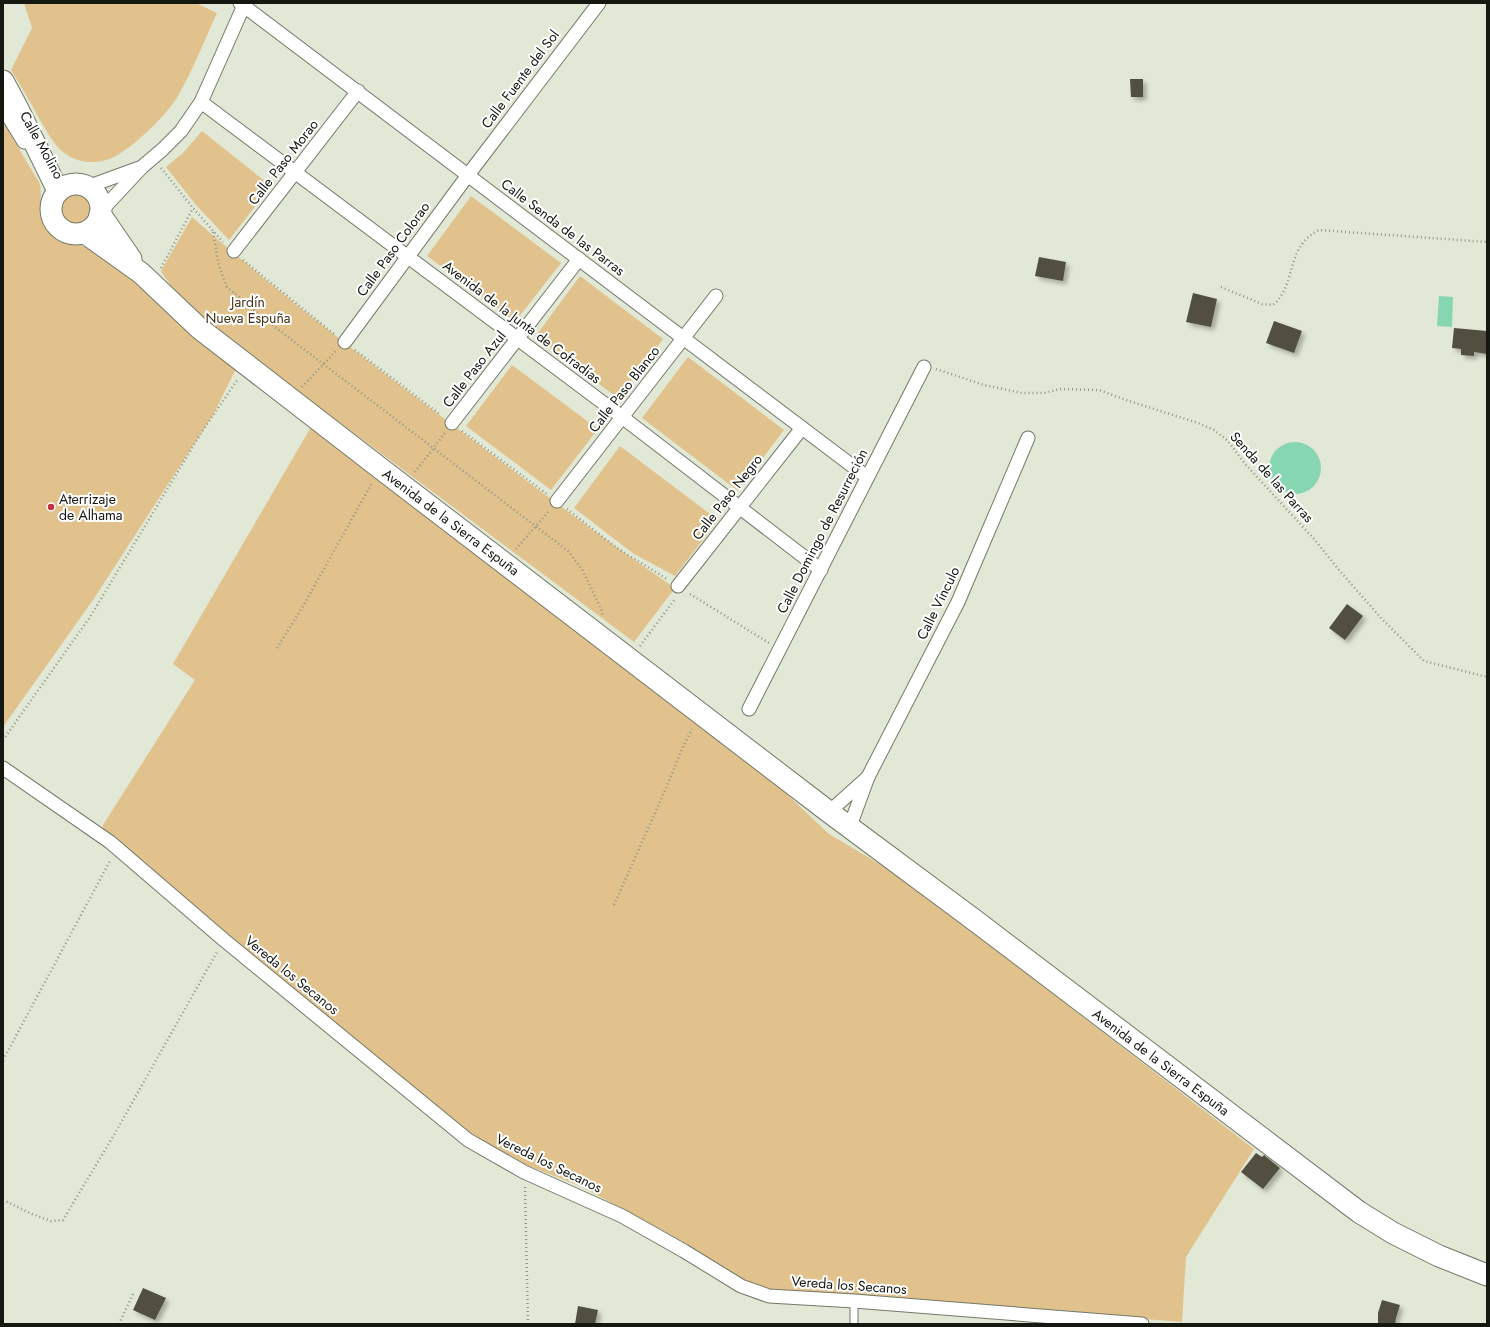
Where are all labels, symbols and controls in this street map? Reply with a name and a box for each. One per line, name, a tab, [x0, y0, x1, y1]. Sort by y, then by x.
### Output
street label: Calle Fuente del Sol	[476, 26, 564, 132]
street label: Calle Molino	[15, 107, 69, 183]
street label: Calle Paso Morao	[243, 115, 323, 209]
street label: Calle Senda de las Parras	[497, 174, 629, 280]
street label: Calle Paso Colorao	[352, 197, 434, 301]
street label: Avenida de la Junta de Cofradías	[439, 256, 606, 388]
park label: Jardín Nueva Espuña	[205, 292, 291, 328]
street label: Calle Paso Azul	[438, 326, 510, 412]
street label: Calle Paso Blanco	[584, 341, 664, 437]
street label: Senda de las Parras	[1226, 427, 1319, 527]
street label: Calle Domingo de Resurreción	[772, 445, 872, 617]
street label: Calle Paso Negro	[687, 450, 767, 544]
street label: Avenida de la Sierra Espuña	[378, 464, 524, 580]
place label: Aterrizaje de Alhama	[59, 489, 123, 525]
marker: Aterrizaje de Alhama	[46, 502, 56, 512]
street label: Calle Vínculo	[912, 563, 965, 643]
street label: Vereda los Secanos	[241, 931, 344, 1019]
street label: Avenida de la Sierra Espuña	[1088, 1004, 1234, 1120]
street label: Vereda los Secanos	[493, 1129, 606, 1198]
street label: Vereda los Secanos	[791, 1271, 908, 1299]

